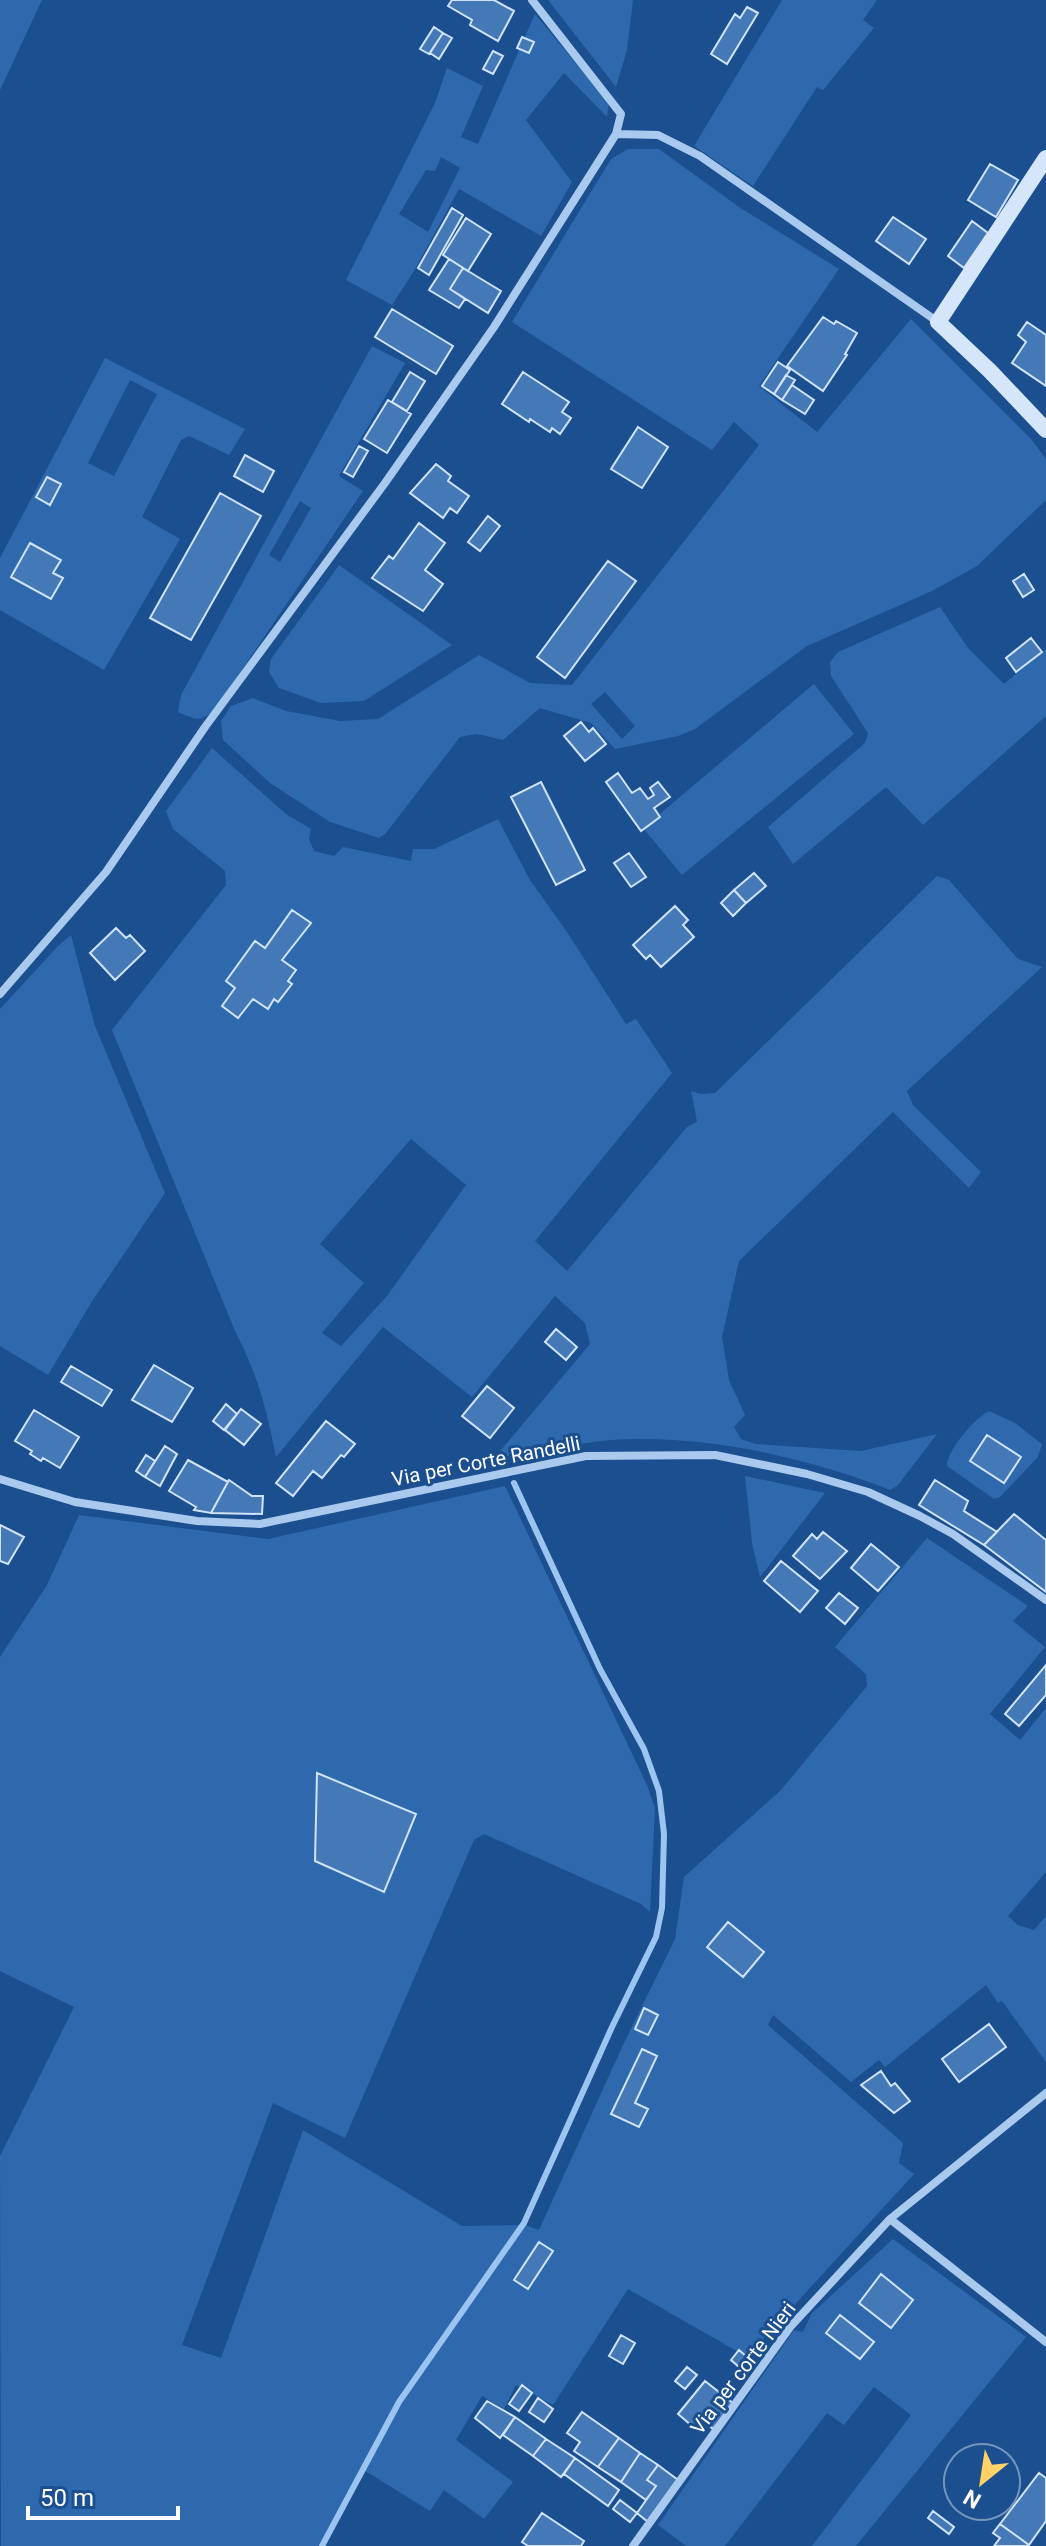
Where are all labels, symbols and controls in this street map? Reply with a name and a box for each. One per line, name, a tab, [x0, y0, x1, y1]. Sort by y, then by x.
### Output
street label: Via per Corte Randelli	[390, 1431, 582, 1491]
street label: Via per corte Nieri	[685, 2297, 801, 2439]
north arrow	[942, 2442, 1022, 2522]
scale bar	[28, 2470, 178, 2520]
text: 50 m	[40, 2484, 94, 2512]
text: N	[959, 2484, 985, 2514]

